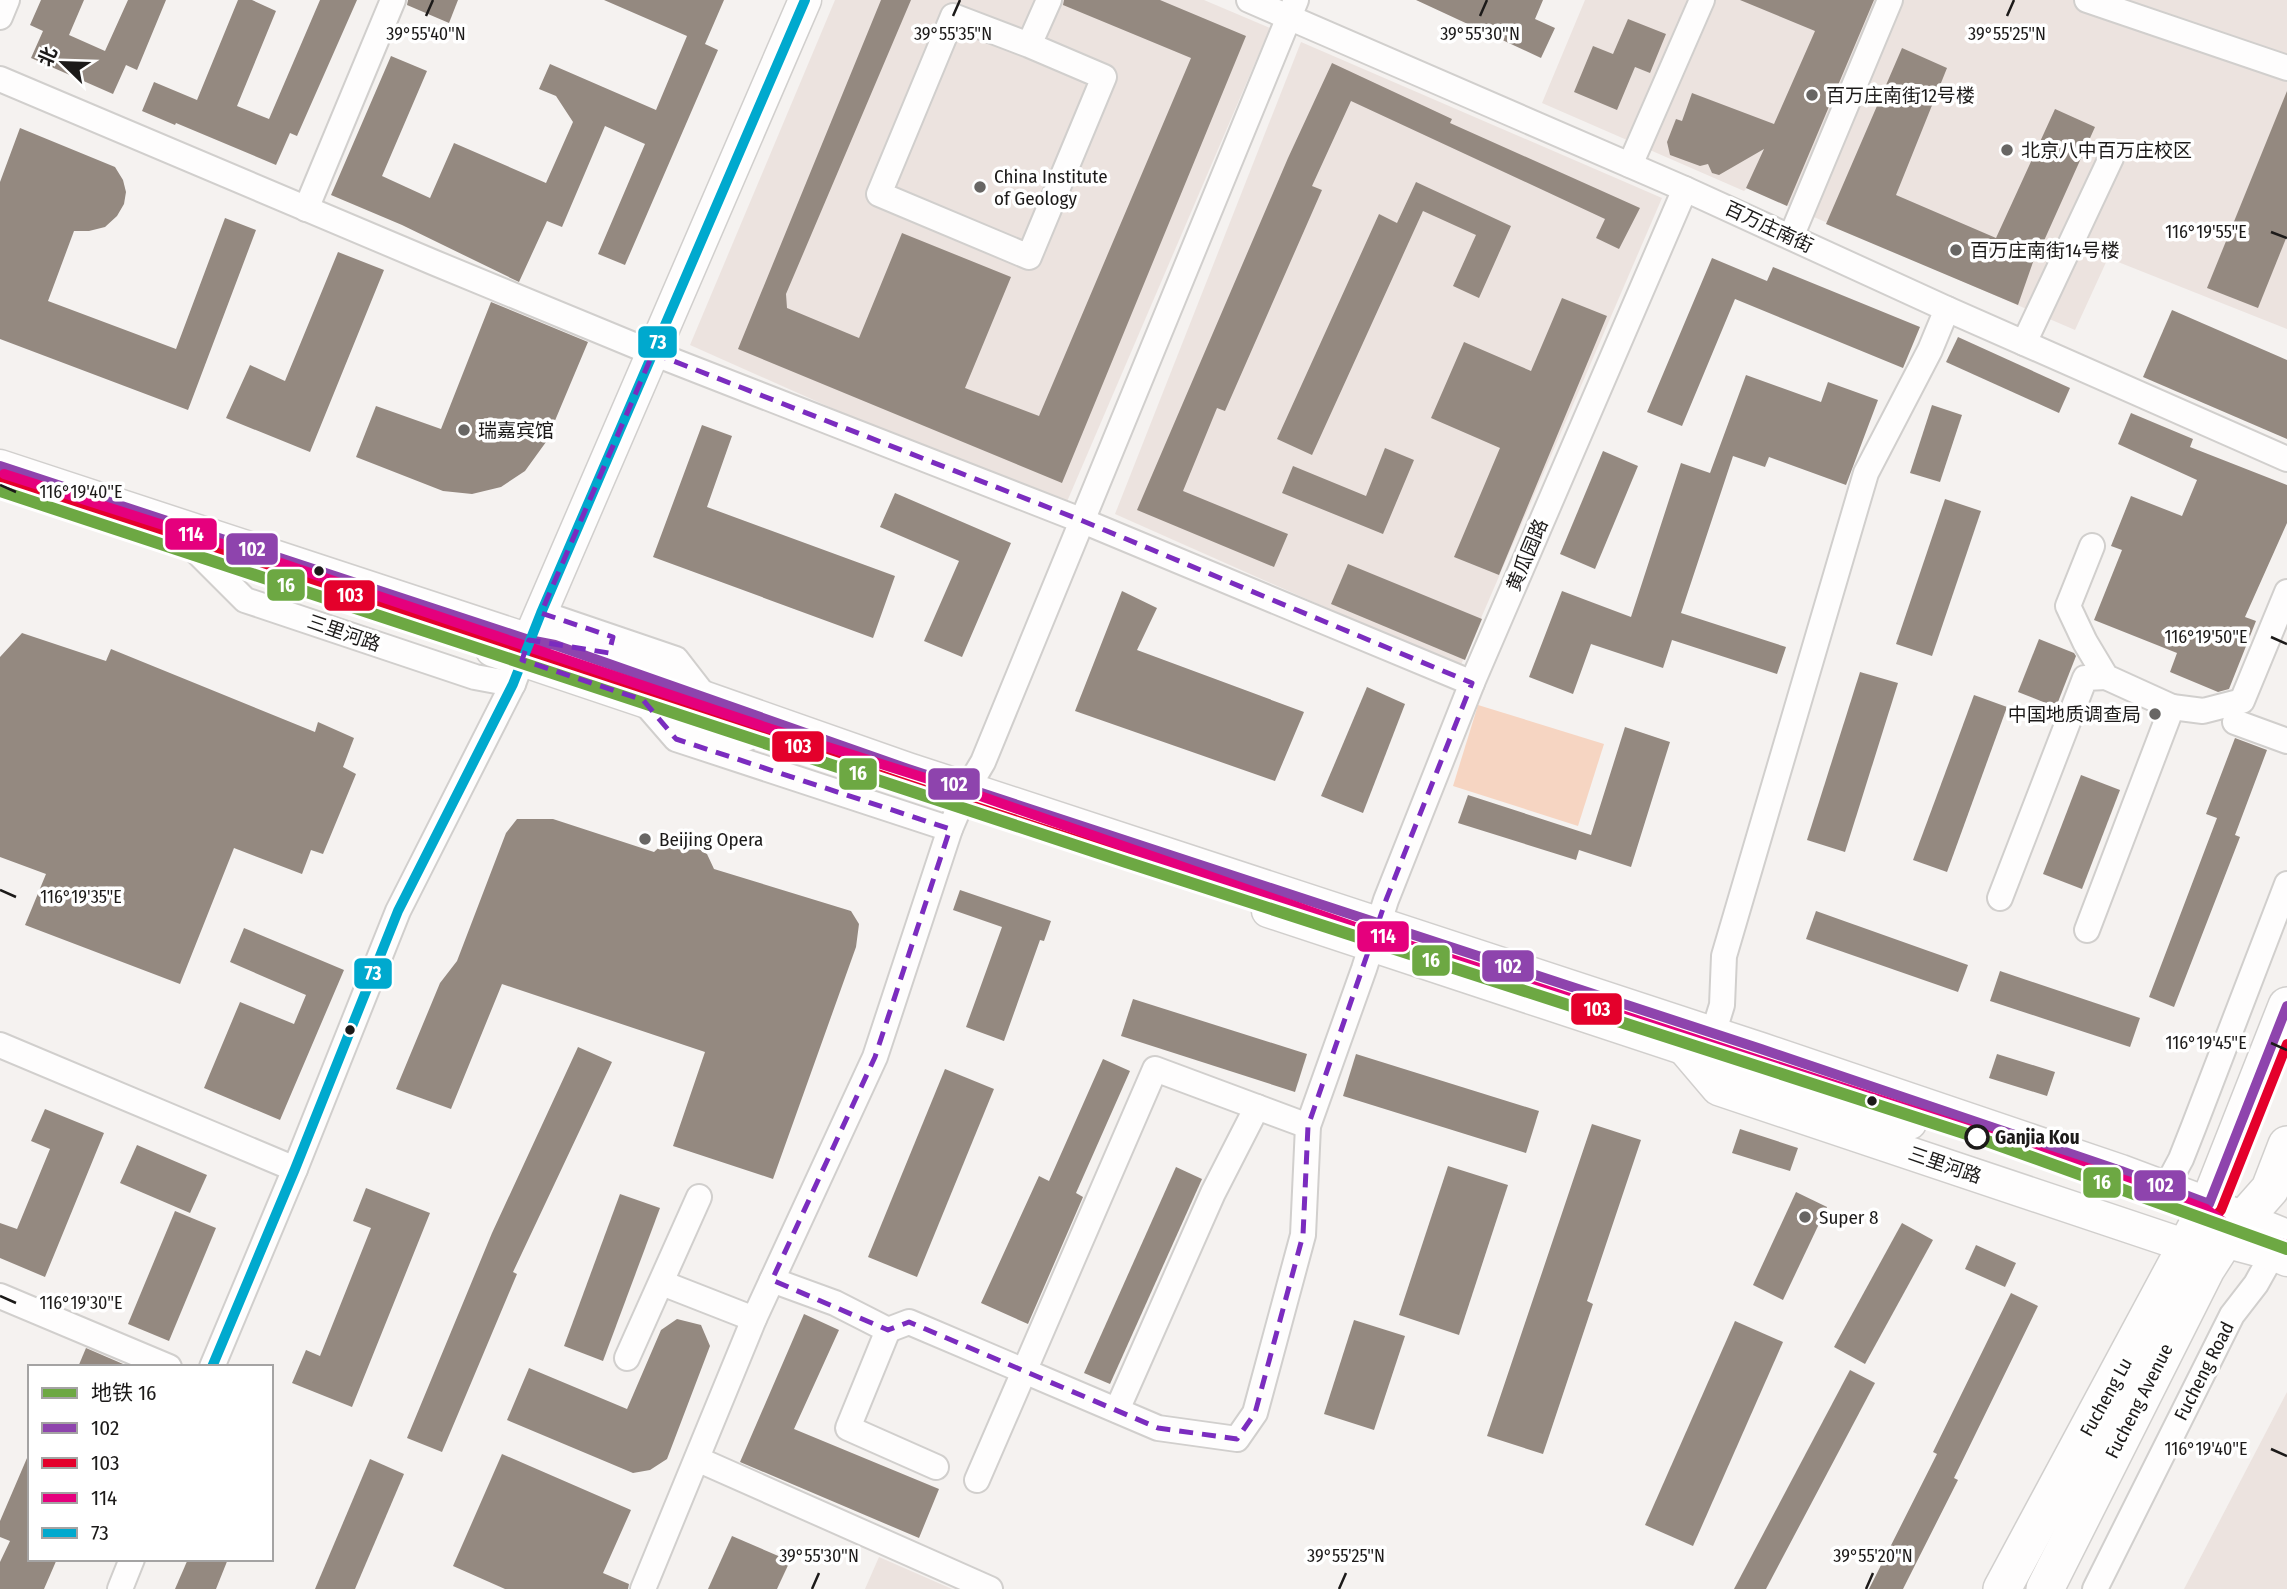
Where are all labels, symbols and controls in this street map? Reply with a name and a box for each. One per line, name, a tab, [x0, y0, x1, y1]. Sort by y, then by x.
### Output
text: 39°55'40"N	[386, 23, 466, 45]
text: 39°55'35"N	[914, 23, 992, 45]
text: 39°55'30"N	[1440, 23, 1520, 45]
text: 39°55'25"N	[1968, 23, 2046, 45]
north arrow	[28, 28, 98, 98]
text: 北	[34, 43, 62, 70]
place label: 百万庄南街12号楼	[1826, 84, 1975, 107]
marker: 百万庄南街12号楼	[1804, 87, 1820, 103]
place label: 北京八中百万庄校区	[2021, 139, 2192, 162]
marker: 北京八中百万庄校区	[1999, 142, 2015, 158]
place label: China Institute of Geology	[994, 165, 1108, 210]
marker: China Institute of Geology	[972, 179, 988, 195]
street label: 百万庄南街	[1721, 196, 1817, 258]
text: 116°19'55"E	[2165, 221, 2247, 243]
place label: 百万庄南街14号楼	[1970, 239, 2120, 262]
marker: 百万庄南街14号楼	[1948, 242, 1964, 258]
line badge: 73	[637, 325, 678, 359]
text: 73	[649, 331, 667, 354]
place label: 瑞嘉宾馆	[478, 419, 554, 442]
marker: 瑞嘉宾馆	[456, 422, 472, 438]
text: 116°19'40"E	[40, 481, 122, 503]
street label: 黄瓜园路	[1502, 516, 1552, 594]
line badge: 114	[164, 517, 218, 551]
text: 114	[178, 523, 204, 546]
line badge: 102	[225, 532, 279, 566]
text: 102	[238, 538, 266, 561]
unlabelled marker	[312, 564, 326, 578]
line badge: 16	[266, 568, 306, 602]
text: 16	[277, 574, 295, 597]
line badge: 103	[323, 579, 376, 612]
text: 103	[336, 584, 364, 607]
street label: 三里河路	[304, 610, 384, 656]
text: 116°19'50"E	[2164, 626, 2248, 648]
place label: 中国地质调查局	[2008, 703, 2141, 726]
marker: 中国地质调查局	[2147, 706, 2163, 722]
line badge: 103	[771, 730, 825, 763]
text: 103	[784, 735, 812, 758]
line badge: 16	[838, 757, 878, 791]
text: 16	[849, 762, 867, 785]
line badge: 102	[927, 767, 981, 801]
text: 102	[940, 773, 968, 796]
place label: Beijing Opera	[659, 828, 763, 851]
marker: Beijing Opera	[637, 831, 653, 847]
text: 116°19'35"E	[40, 886, 122, 908]
line badge: 114	[1356, 920, 1410, 953]
text: 114	[1370, 925, 1396, 948]
line badge: 16	[1411, 944, 1451, 977]
text: 16	[1422, 949, 1440, 972]
line badge: 102	[1481, 949, 1535, 983]
text: 102	[1494, 955, 1522, 978]
line badge: 73	[353, 957, 393, 990]
text: 73	[364, 962, 382, 985]
line badge: 103	[1570, 992, 1623, 1026]
text: 103	[1583, 998, 1611, 1021]
unlabelled marker	[343, 1023, 357, 1037]
text: 116°19'45"E	[2165, 1032, 2247, 1054]
unlabelled marker	[1865, 1094, 1879, 1108]
marker: Ganjia Kou	[1965, 1125, 1989, 1149]
place label: Ganjia Kou	[1995, 1126, 2080, 1149]
street label: 三里河路	[1905, 1142, 1985, 1188]
line badge: 16	[2082, 1166, 2122, 1199]
line badge: 102	[2133, 1169, 2187, 1202]
text: 16	[2093, 1171, 2111, 1194]
text: 102	[2146, 1174, 2174, 1197]
place label: Super 8	[1819, 1206, 1878, 1229]
marker: Super 8	[1797, 1209, 1813, 1225]
text: 116°19'30"E	[40, 1292, 122, 1314]
street label: Fucheng Road	[2169, 1318, 2239, 1424]
street label: Fucheng Avenue	[2100, 1340, 2178, 1462]
street label: Fucheng Lu	[2075, 1354, 2137, 1440]
legend	[28, 1365, 273, 1561]
text: 地铁 16	[91, 1380, 157, 1406]
text: 102	[91, 1415, 119, 1441]
text: 116°19'40"E	[2165, 1438, 2247, 1460]
text: 103	[91, 1450, 119, 1476]
text: 114	[91, 1485, 117, 1511]
text: 73	[91, 1520, 109, 1546]
text: 39°55'30"N	[779, 1545, 859, 1567]
text: 39°55'25"N	[1307, 1545, 1385, 1567]
text: 39°55'20"N	[1833, 1545, 1913, 1567]

